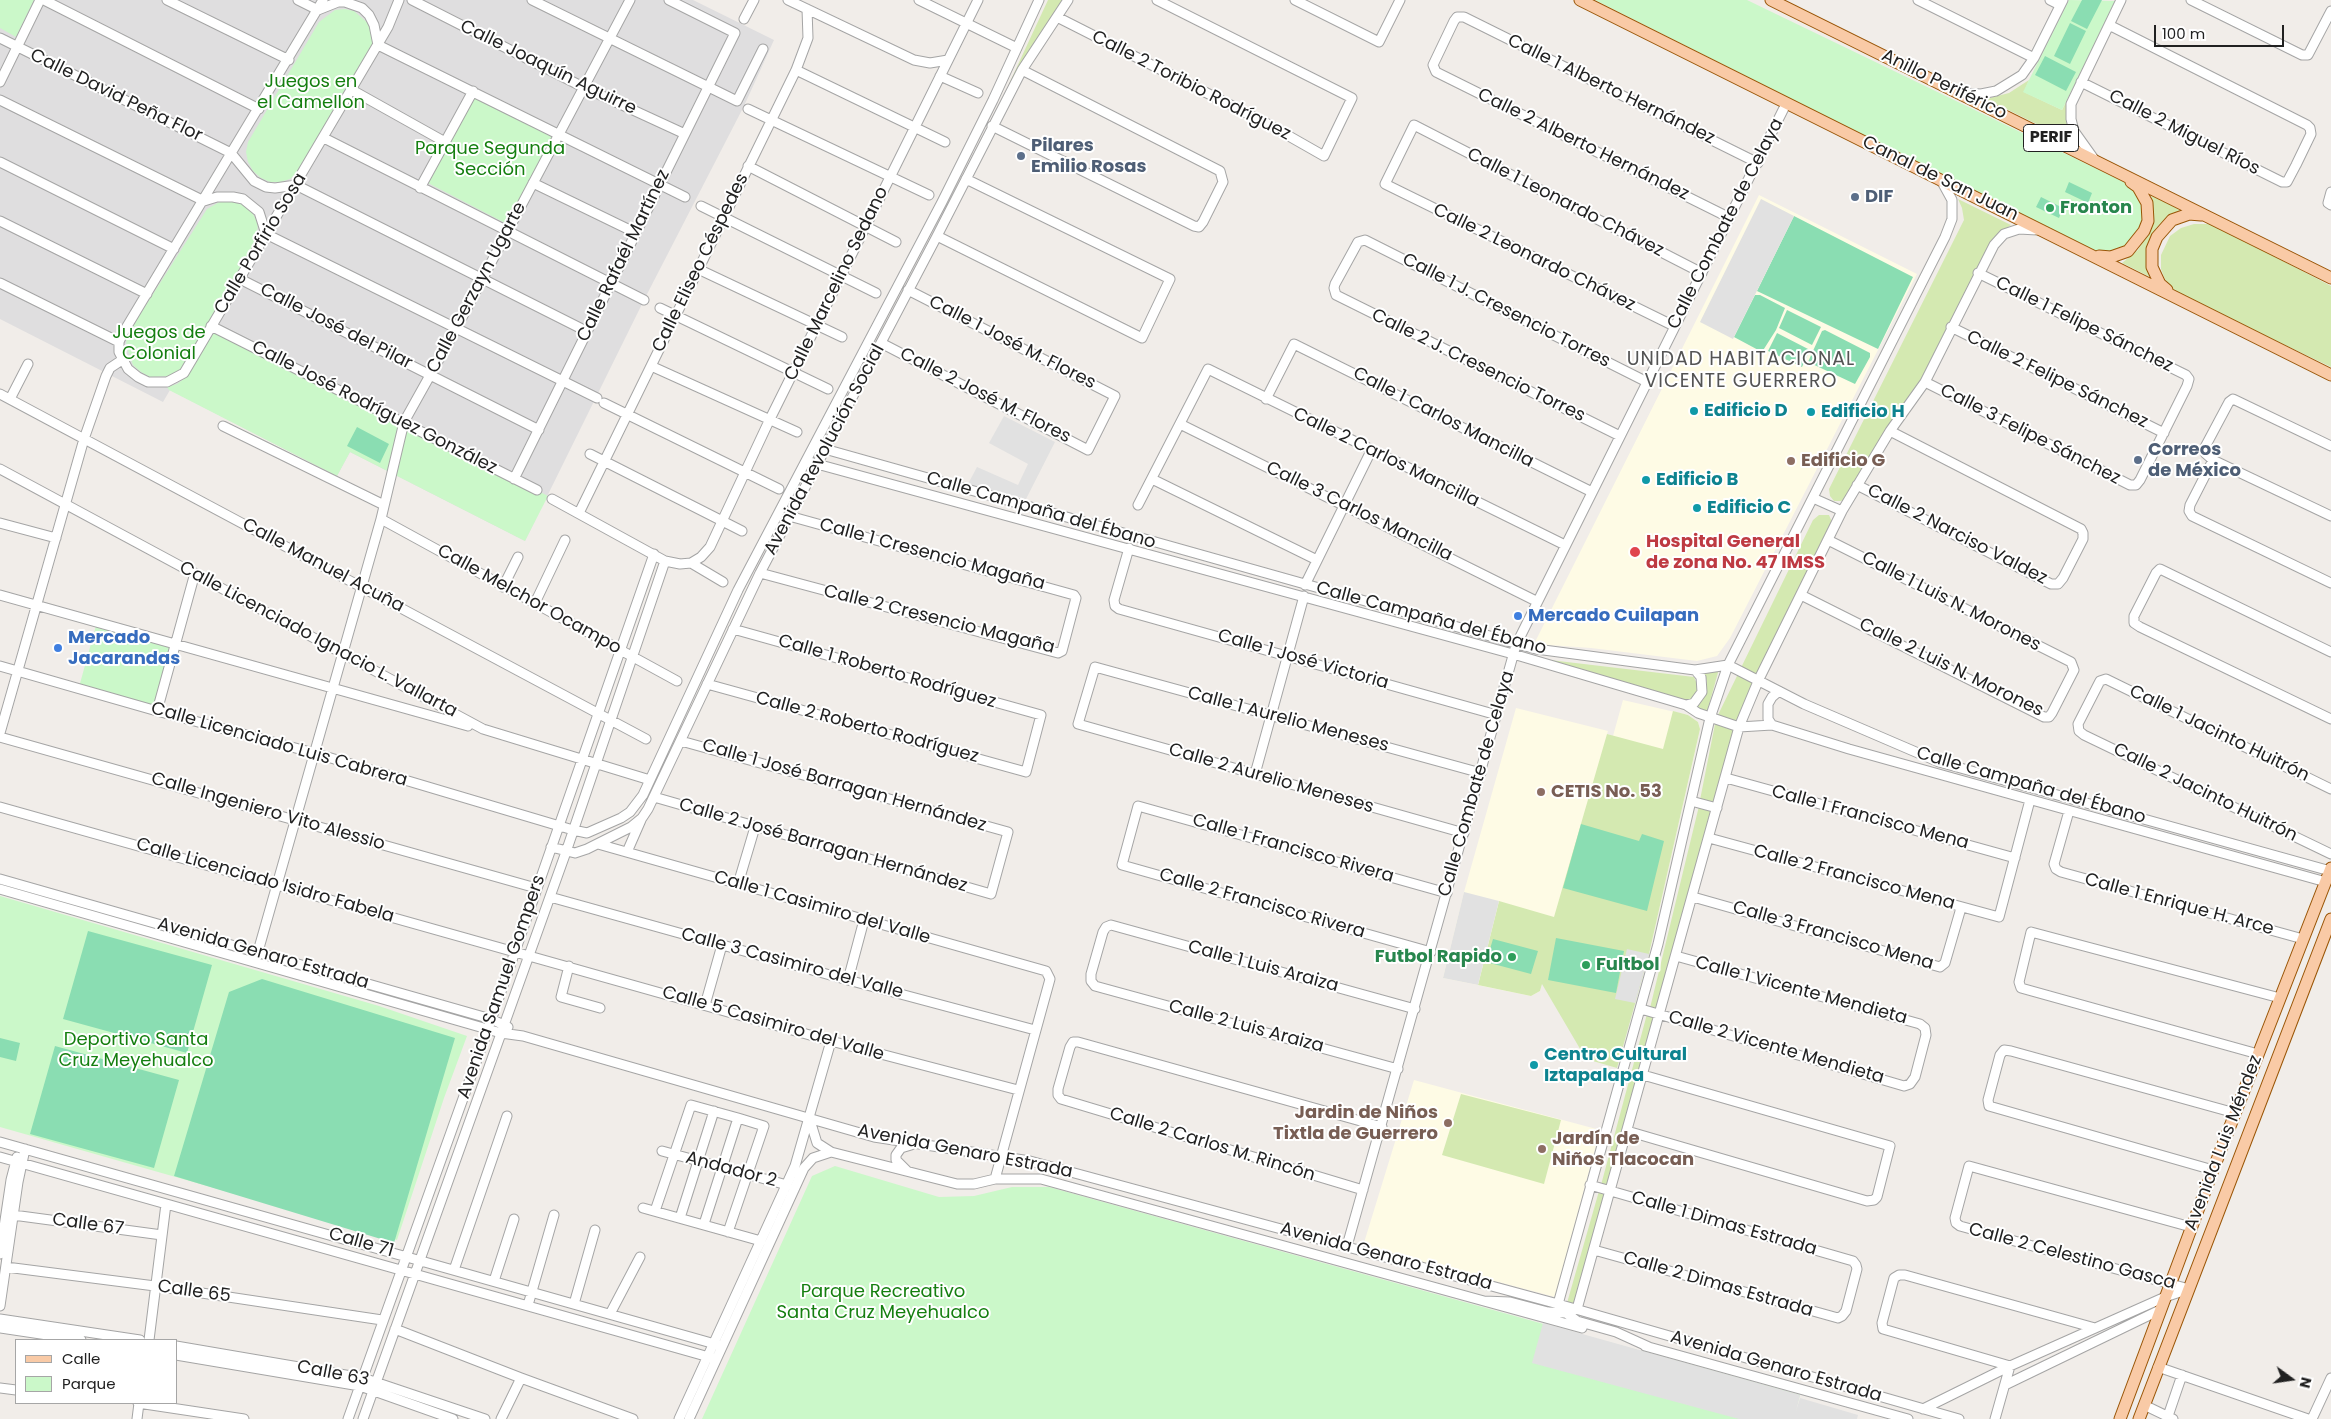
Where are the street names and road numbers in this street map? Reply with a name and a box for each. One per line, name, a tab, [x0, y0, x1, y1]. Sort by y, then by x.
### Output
street label: Calle Joaquín Aguirre	[456, 16, 640, 120]
street label: Calle 2 Toribio Rodríguez	[1088, 26, 1294, 146]
street label: Calle 1 Alberto Hernández	[1504, 30, 1718, 150]
street label: Calle David Peña Flor	[26, 45, 206, 147]
street label: Anillo Periférico	[1878, 45, 2010, 125]
street label: Calle 2 Alberto Hernández	[1474, 84, 1692, 206]
street label: Calle 2 Miguel Ríos	[2105, 86, 2263, 180]
street label: Calle Combate de Celaya	[1663, 115, 1789, 333]
road number: PERIF	[2024, 125, 2078, 152]
street label: Canal de San Juan	[1858, 132, 2022, 226]
street label: Calle 1 Leonardo Chávez	[1463, 144, 1667, 262]
street label: Calle Rafaél Martínez	[573, 166, 675, 346]
street label: Calle Porfirio Sosa	[210, 169, 312, 319]
street label: Calle Eliseo Céspedes	[648, 170, 754, 356]
street label: Calle Marcelino Sedano	[781, 183, 893, 385]
street label: Calle Gerzayn Ugarte	[423, 199, 531, 377]
street label: Calle 2 Leonardo Chávez	[1429, 200, 1639, 316]
street label: Calle 1 J. Cresencio Torres	[1398, 249, 1614, 373]
street label: Calle 1 Felipe Sánchez	[1992, 273, 2176, 377]
street label: Calle José del Pilar	[256, 279, 416, 375]
street label: Calle 1 José M. Flores	[925, 292, 1099, 394]
street label: Calle 2 J. Cresencio Torres	[1368, 305, 1588, 427]
street label: Calle 2 Felipe Sánchez	[1963, 327, 2151, 433]
street label: Calle José Rodríguez González	[248, 337, 500, 479]
street label: Avenida Revolución Social	[760, 341, 890, 559]
street label: Calle 2 José M. Flores	[896, 344, 1074, 448]
street label: Calle 1 Carlos Mancilla	[1349, 363, 1537, 473]
street label: Calle 3 Felipe Sánchez	[1936, 380, 2124, 490]
street label: Calle 2 Carlos Mancilla	[1289, 403, 1483, 513]
street label: Calle 3 Carlos Mancilla	[1262, 457, 1456, 567]
street label: Calle Campaña del Ébano	[924, 468, 1158, 554]
street label: Calle 2 Narciso Valdez	[1863, 480, 2051, 590]
street label: Calle Manuel Acuña	[238, 514, 408, 618]
street label: Calle 1 Cresencio Magaña	[817, 514, 1047, 596]
street label: Calle Melchor Ocampo	[433, 540, 625, 660]
street label: Calle 1 Luis N. Morones	[1858, 547, 2044, 657]
street label: Calle Licenciado Ignacio L. Vallarta	[175, 557, 461, 723]
street label: Calle Campaña del Ébano	[1314, 578, 1548, 660]
street label: Calle 2 Cresencio Magaña	[821, 581, 1057, 659]
street label: Calle 2 Luis N. Morones	[1855, 614, 2047, 722]
street label: Calle 1 José Victoria	[1215, 625, 1391, 695]
street label: Calle 1 Roberto Rodríguez	[776, 631, 998, 713]
street label: Calle Combate de Celaya	[1434, 669, 1520, 899]
street label: Calle 1 Jacinto Huitrón	[2125, 681, 2313, 787]
street label: Calle 1 Aurelio Meneses	[1185, 683, 1391, 757]
street label: Calle 2 Roberto Rodríguez	[753, 688, 981, 768]
street label: Calle Licenciado Luis Cabrera	[148, 698, 410, 792]
street label: Calle 1 José Barragan Hernández	[700, 735, 988, 837]
street label: Calle 2 Aurelio Meneses	[1166, 739, 1376, 819]
street label: Calle 2 Jacinto Huitrón	[2109, 739, 2301, 847]
street label: Calle Campaña del Ébano	[1914, 743, 2148, 829]
street label: Calle Ingeniero Vito Alessio	[149, 768, 387, 856]
street label: Calle 1 Francisco Mena	[1769, 781, 1971, 855]
street label: Calle 2 José Barragan Hernández	[676, 794, 970, 898]
street label: Calle 1 Francisco Rivera	[1190, 810, 1396, 888]
street label: Calle Licenciado Isidro Fabela	[134, 834, 396, 928]
street label: Calle 2 Francisco Mena	[1751, 841, 1957, 915]
street label: Calle 2 Francisco Rivera	[1157, 864, 1367, 944]
street label: Calle 1 Casimiro del Valle	[711, 867, 933, 949]
street label: Calle 1 Enrique H. Arce	[2082, 869, 2276, 941]
street label: Avenida Samuel Gompers	[454, 872, 550, 1102]
street label: Calle 3 Francisco Mena	[1730, 897, 1936, 975]
street label: Avenida Genaro Estrada	[155, 913, 371, 995]
street label: Calle 3 Casimiro del Valle	[679, 924, 905, 1004]
street label: Calle 1 Luis Araiza	[1185, 936, 1341, 998]
street label: Calle 1 Vicente Mendieta	[1693, 952, 1909, 1030]
street label: Calle 5 Casimiro del Valle	[660, 982, 886, 1066]
street label: Calle 2 Luis Araiza	[1166, 996, 1326, 1058]
street label: Calle 2 Vicente Mendieta	[1666, 1007, 1886, 1089]
street label: Avenida Luis Méndez	[2181, 1052, 2267, 1234]
street label: Calle 2 Carlos M. Rincón	[1107, 1103, 1317, 1187]
street label: Avenida Genaro Estrada	[856, 1121, 1074, 1183]
street label: Andador 2	[683, 1147, 779, 1193]
street label: Calle 1 Dimas Estrada	[1629, 1187, 1819, 1261]
street label: Calle 67	[51, 1209, 125, 1241]
street label: Avenida Genaro Estrada	[1278, 1218, 1494, 1296]
street label: Calle 2 Celestino Gasca	[1966, 1219, 2178, 1295]
street label: Calle 71	[326, 1223, 396, 1263]
street label: Calle 2 Dimas Estrada	[1621, 1248, 1815, 1322]
street label: Calle 65	[156, 1276, 232, 1308]
street label: Avenida Genaro Estrada	[1668, 1326, 1884, 1408]
street label: Calle 63	[295, 1356, 371, 1392]

